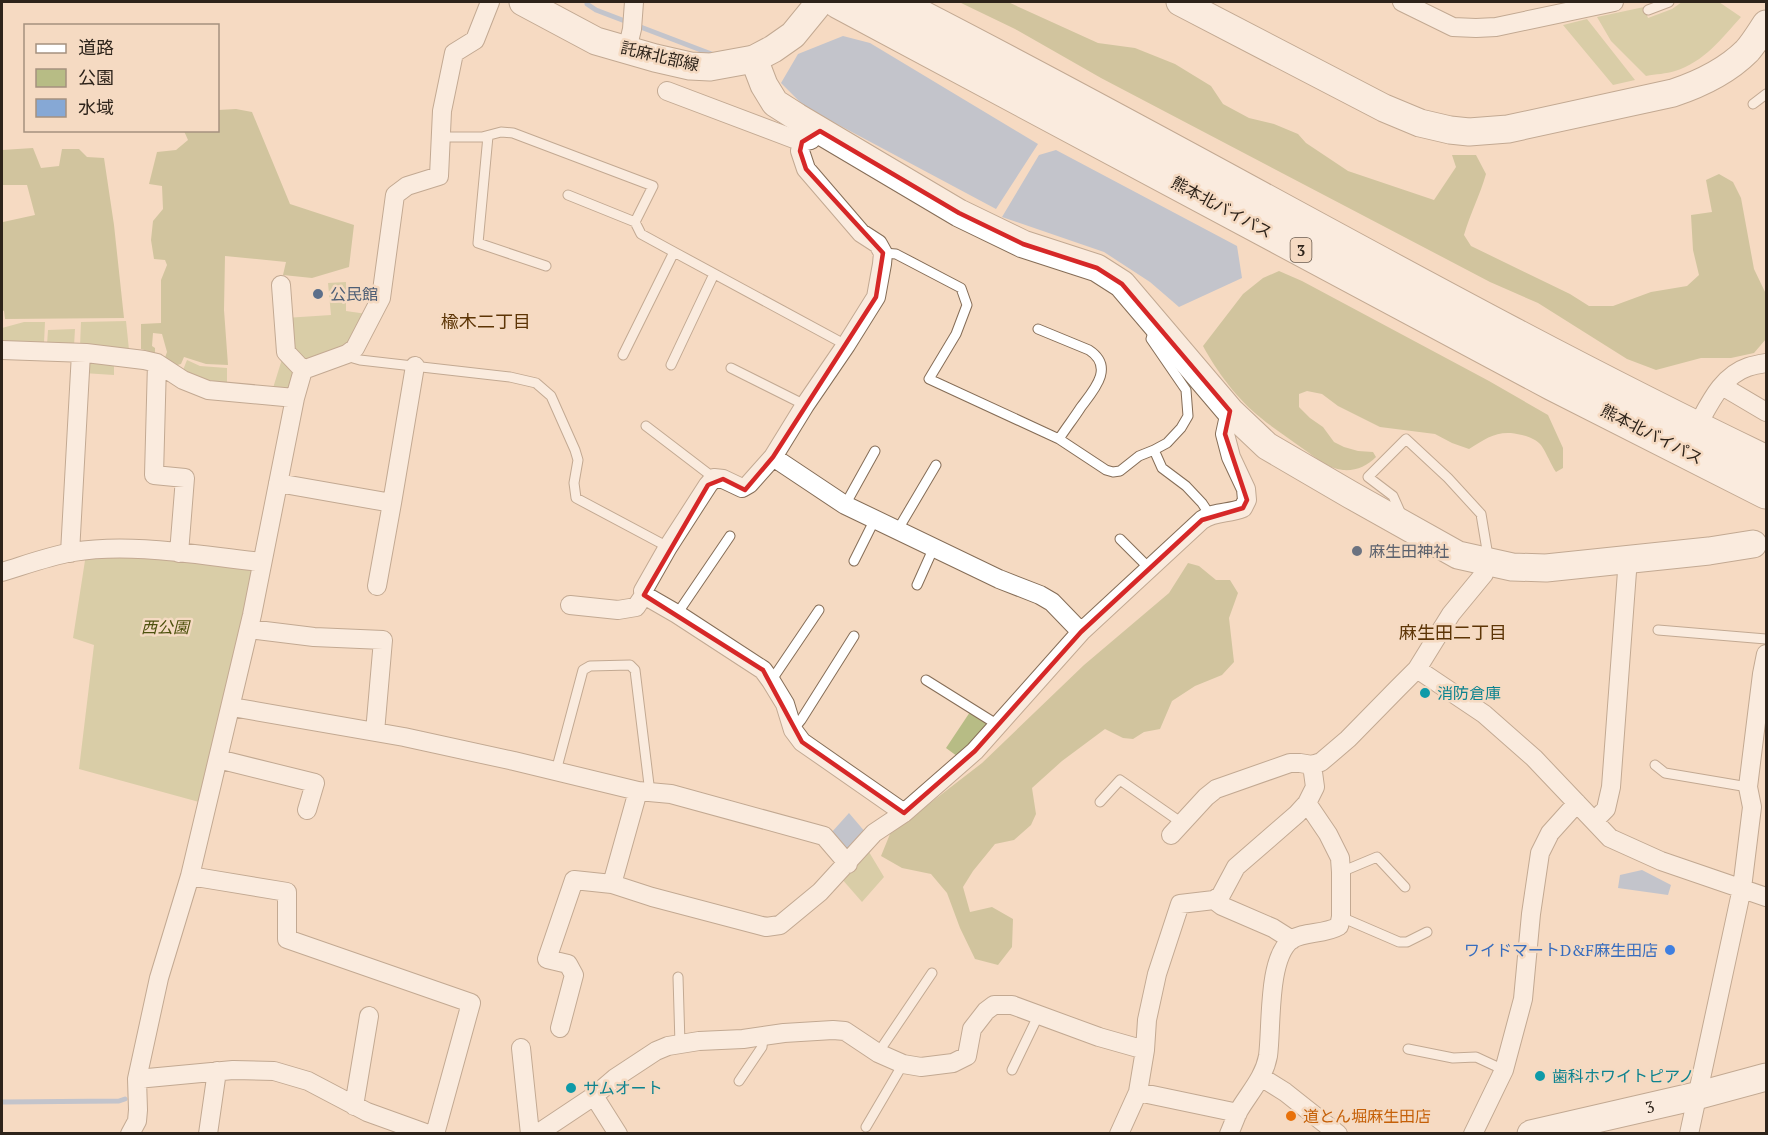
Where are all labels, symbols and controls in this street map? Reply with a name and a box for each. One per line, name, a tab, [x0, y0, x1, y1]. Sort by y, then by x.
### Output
legend	[24, 24, 219, 132]
text: 道路	[78, 35, 114, 59]
street label: 託麻北部線	[619, 36, 701, 76]
text: 公園	[78, 65, 114, 89]
text: 水域	[78, 95, 114, 119]
street label: 熊本北バイパス	[1168, 171, 1276, 243]
road number: 3	[1290, 238, 1312, 262]
place label: 公民館	[330, 283, 378, 305]
marker: 公民館	[311, 287, 325, 301]
district label: 楡木二丁目	[441, 309, 531, 333]
street label: 熊本北バイパス	[1597, 399, 1707, 469]
place label: 麻生田神社	[1369, 540, 1449, 562]
marker: 麻生田神社	[1350, 544, 1364, 558]
park label: 西公園	[141, 616, 191, 638]
district label: 麻生田二丁目	[1399, 620, 1507, 644]
place label: 消防倉庫	[1437, 682, 1501, 704]
marker: 消防倉庫	[1418, 686, 1432, 700]
place label: ワイドマートD&F麻生田店	[1464, 939, 1658, 961]
marker: ワイドマートD&F麻生田店	[1663, 943, 1677, 957]
place label: 歯科ホワイトピアノ	[1552, 1065, 1695, 1087]
marker: 歯科ホワイトピアノ	[1533, 1069, 1547, 1083]
place label: サムオート	[583, 1077, 663, 1099]
marker: サムオート	[564, 1081, 578, 1095]
street label: 3	[1643, 1095, 1657, 1118]
place label: 道とん堀麻生田店	[1303, 1105, 1431, 1127]
marker: 道とん堀麻生田店	[1284, 1109, 1298, 1123]

